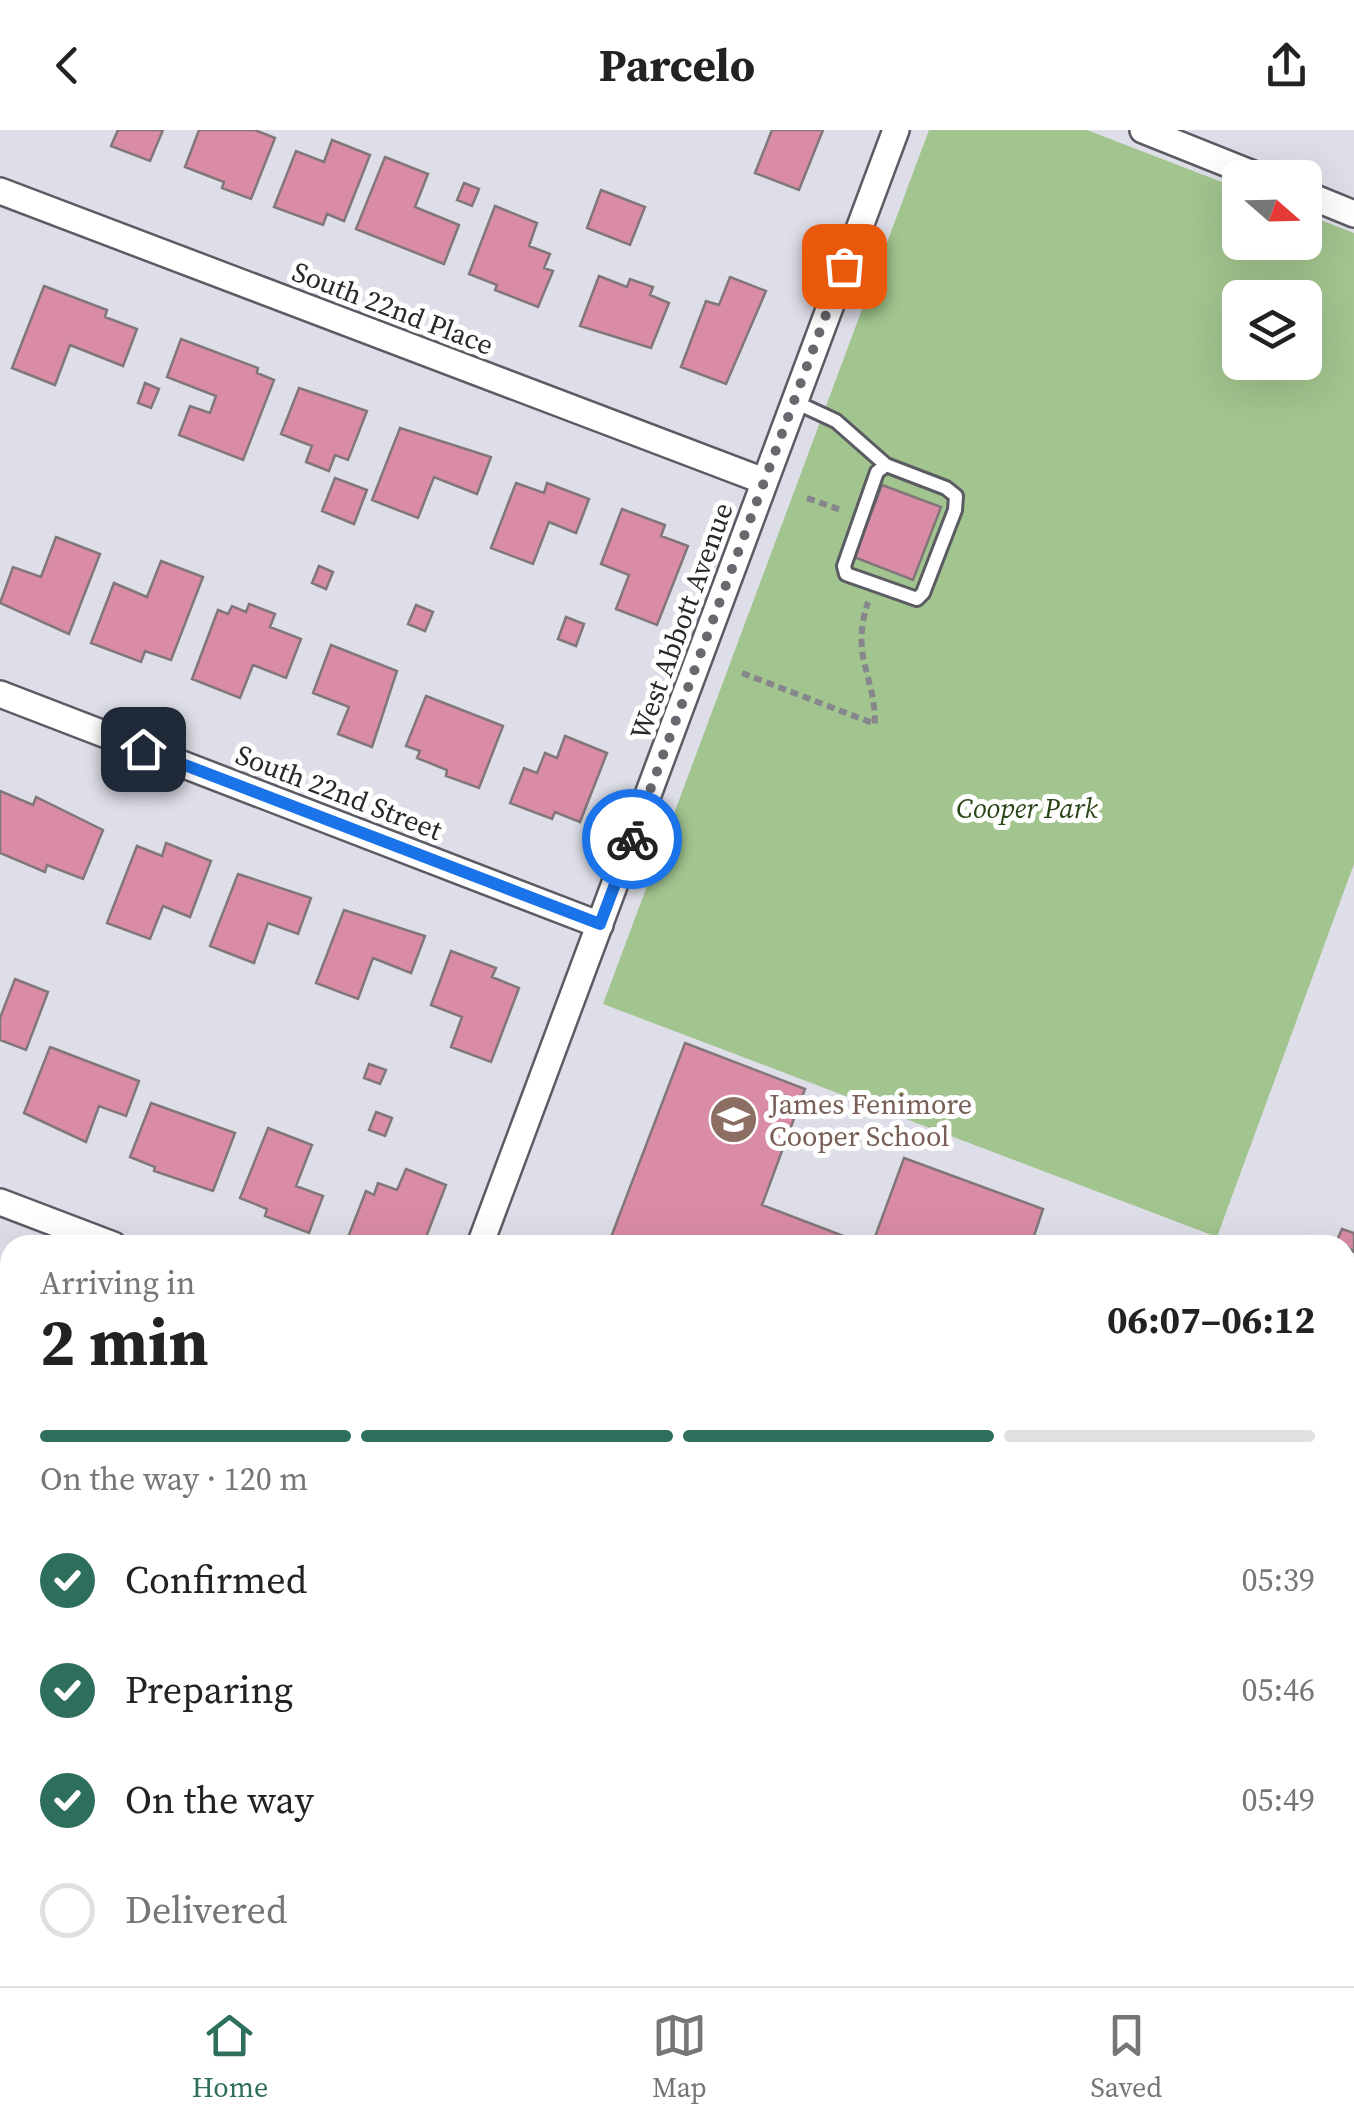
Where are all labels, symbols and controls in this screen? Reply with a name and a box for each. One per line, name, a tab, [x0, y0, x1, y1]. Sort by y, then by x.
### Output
text: Parcelo	[599, 34, 755, 96]
icon: back	[40, 38, 95, 93]
icon: share	[1259, 38, 1314, 93]
north arrow	[1222, 160, 1322, 260]
map controls	[1222, 160, 1322, 380]
pin	[802, 224, 887, 309]
icon: bag	[817, 239, 872, 294]
street label: South 22nd Place	[287, 252, 499, 364]
button: layers	[1222, 280, 1322, 380]
street label: West Abbott Avenue	[620, 497, 742, 745]
pin	[101, 707, 186, 792]
icon: home	[116, 722, 171, 777]
street label: South 22nd Street	[230, 735, 448, 849]
courier	[582, 789, 682, 889]
park label: Cooper Park	[956, 789, 1098, 827]
icon: bike	[605, 812, 660, 867]
place label: James Fenimore Cooper School	[768, 1085, 972, 1155]
school or university icon: James Fenimore Cooper School	[708, 1094, 760, 1146]
text: Arriving in	[40, 1261, 195, 1305]
text: 06:07–06:12	[1107, 1294, 1315, 1346]
text: 2 min	[40, 1298, 209, 1387]
text: On the way · 120 m	[40, 1457, 308, 1501]
icon: check	[40, 1553, 95, 1608]
text: Confirmed	[125, 1554, 307, 1606]
text: 05:39	[1241, 1558, 1315, 1602]
icon: check	[40, 1663, 95, 1718]
text: Preparing	[125, 1664, 293, 1716]
text: 05:46	[1241, 1668, 1315, 1712]
icon: check	[40, 1773, 95, 1828]
text: On the way	[125, 1774, 314, 1826]
text: 05:49	[1241, 1778, 1315, 1822]
text: Delivered	[125, 1884, 288, 1936]
tab: Home	[192, 2008, 268, 2106]
tab: Map	[652, 2008, 707, 2106]
tab: Saved	[1090, 2008, 1162, 2106]

